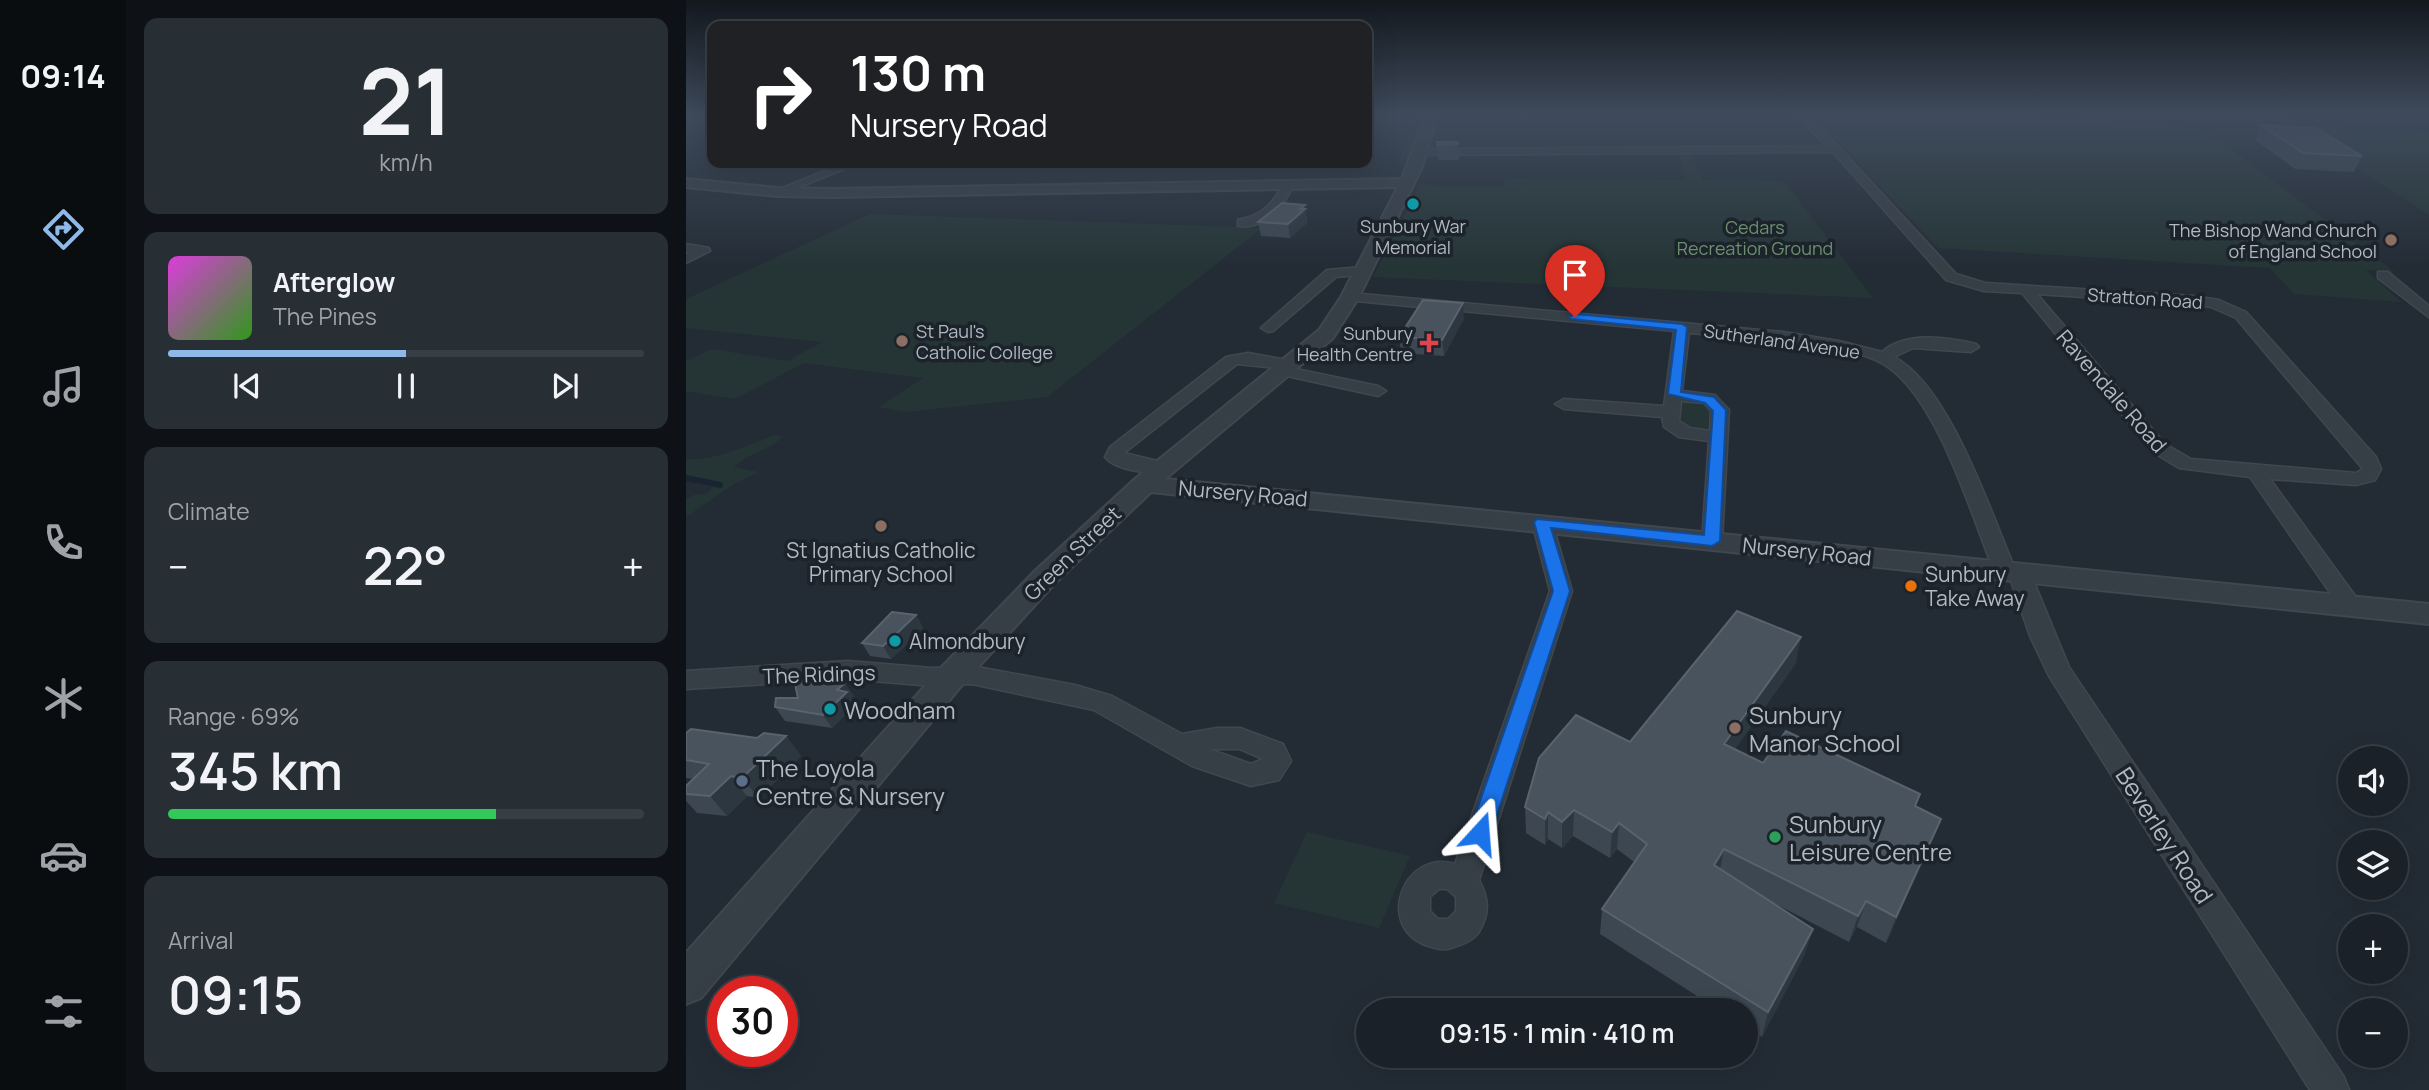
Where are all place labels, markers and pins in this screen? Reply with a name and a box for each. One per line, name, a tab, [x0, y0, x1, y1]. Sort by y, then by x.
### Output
marker: Sunbury War Memorial	[1405, 196, 1421, 212]
place label: Sunbury War Memorial	[1360, 214, 1466, 259]
place label: The Bishop Wand Church of England School	[2169, 218, 2377, 263]
marker: The Bishop Wand Church of England School	[2383, 232, 2399, 248]
pin	[1545, 245, 1605, 317]
place label: St Paul's Catholic College	[916, 319, 1053, 364]
place label: Sunbury Health Centre	[1297, 321, 1413, 366]
marker: St Paul's Catholic College	[894, 333, 910, 349]
marker: Sunbury Health Centre	[1419, 333, 1439, 353]
marker: St Ignatius Catholic Primary School	[873, 518, 889, 534]
place label: St Ignatius Catholic Primary School	[786, 536, 976, 588]
place label: Sunbury Take Away	[1925, 560, 2024, 612]
marker: Sunbury Take Away	[1903, 578, 1919, 594]
place label: Almondbury	[909, 627, 1026, 655]
marker: Almondbury	[887, 633, 903, 649]
place label: Woodham	[844, 693, 956, 726]
place label: Sunbury Manor School	[1749, 698, 1901, 759]
marker: Woodham	[822, 701, 838, 717]
marker: Sunbury Manor School	[1727, 720, 1743, 736]
place label: The Loyola Centre & Nursery	[756, 751, 945, 812]
marker: The Loyola Centre & Nursery	[734, 773, 750, 789]
place label: Sunbury Leisure Centre	[1789, 807, 1952, 868]
marker: Sunbury Leisure Centre	[1767, 829, 1783, 845]

